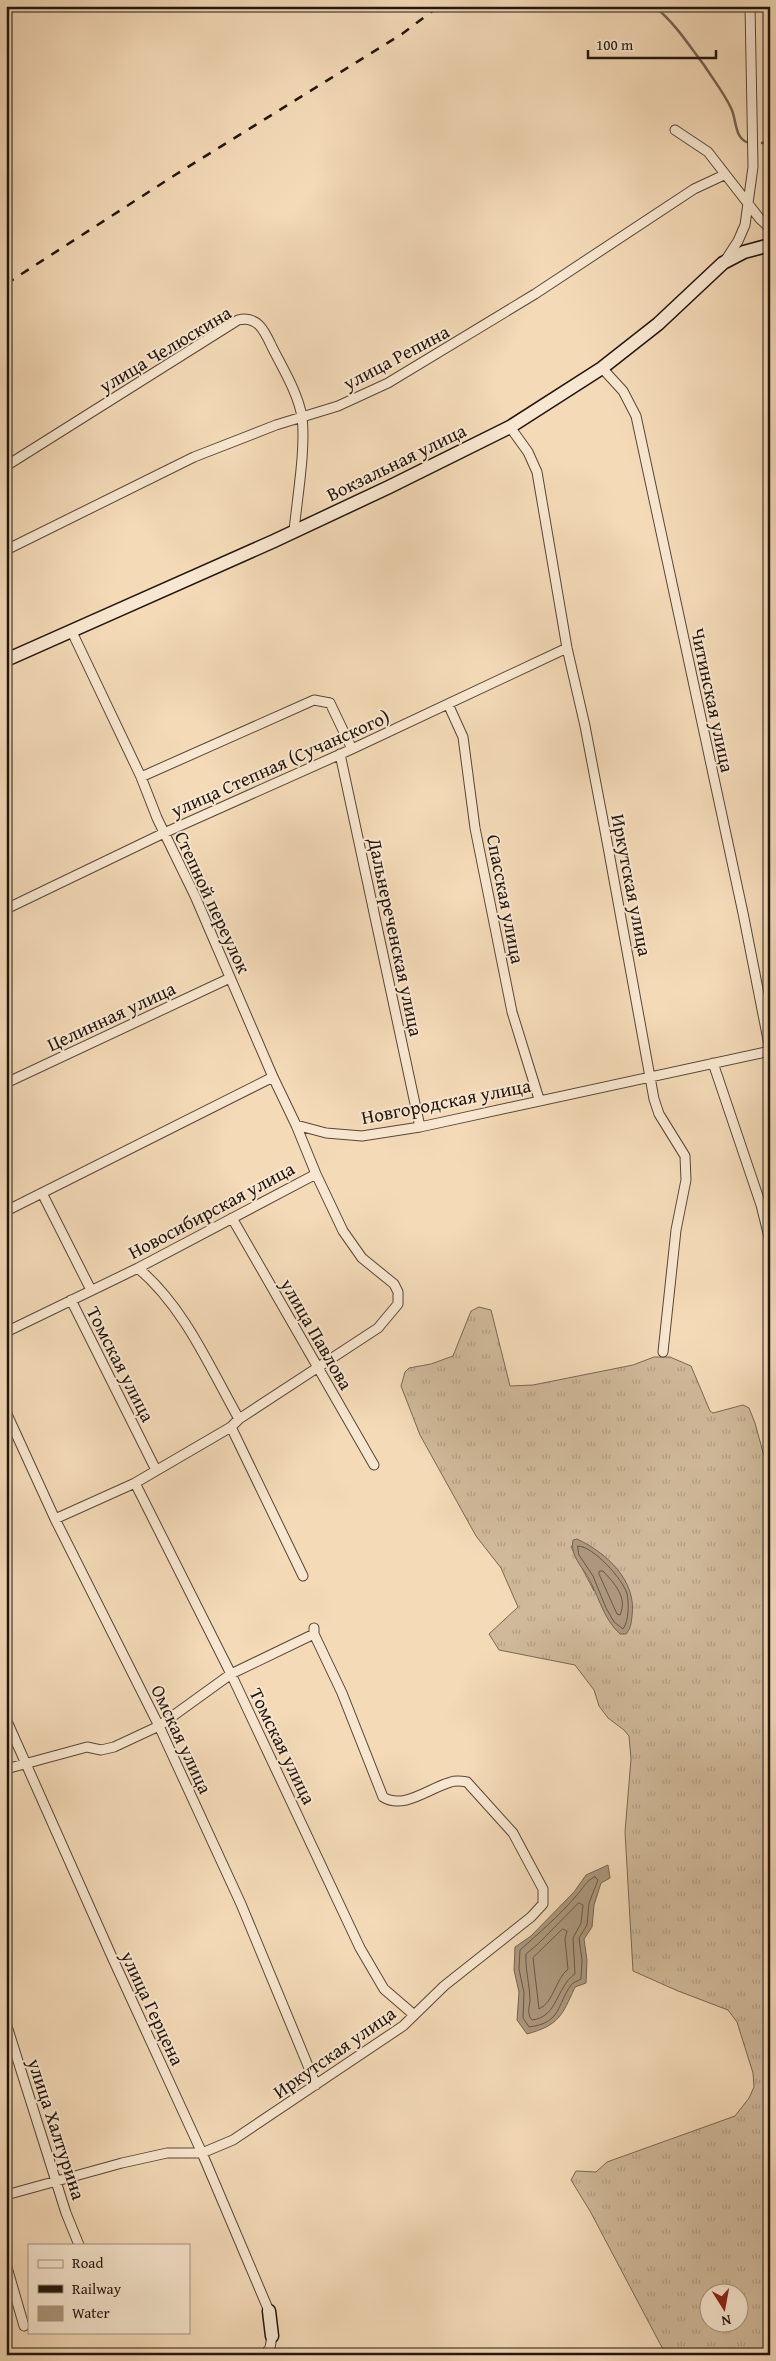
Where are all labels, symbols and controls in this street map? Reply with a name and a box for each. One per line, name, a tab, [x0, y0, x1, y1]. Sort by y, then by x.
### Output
scale bar	[588, 28, 716, 60]
text: 100 m	[596, 34, 634, 55]
street label: улица Челюскина	[93, 298, 236, 400]
street label: улица Репина	[337, 317, 454, 397]
street label: Вокзальная улица	[321, 416, 471, 508]
street label: Читинская улица	[684, 625, 742, 775]
street label: улица Степная (Сучанского)	[165, 702, 394, 824]
street label: Иркутская улица	[604, 811, 660, 959]
street label: Степной переулок	[168, 826, 258, 978]
street label: Спасская улица	[480, 832, 532, 966]
street label: Дальнереченская улица	[361, 834, 431, 1039]
street label: Целинная улица	[42, 974, 180, 1058]
street label: Новгородская улица	[359, 1071, 533, 1131]
street label: Новосибирская улица	[123, 1154, 299, 1266]
street label: улица Павлова	[273, 1272, 360, 1395]
street label: Томская улица	[80, 1301, 162, 1427]
street label: Омская улица	[144, 1680, 220, 1798]
street label: Томская улица	[243, 1683, 323, 1809]
street label: улица Герцена	[114, 1945, 192, 2070]
street label: Иркутская улица	[267, 1999, 401, 2105]
street label: улица Халтурина	[21, 2054, 93, 2203]
legend	[28, 2244, 190, 2334]
text: Road	[72, 2252, 103, 2273]
text: Railway	[72, 2278, 122, 2299]
north arrow	[698, 2284, 748, 2334]
text: Water	[72, 2302, 110, 2323]
text: N	[719, 2310, 733, 2332]

